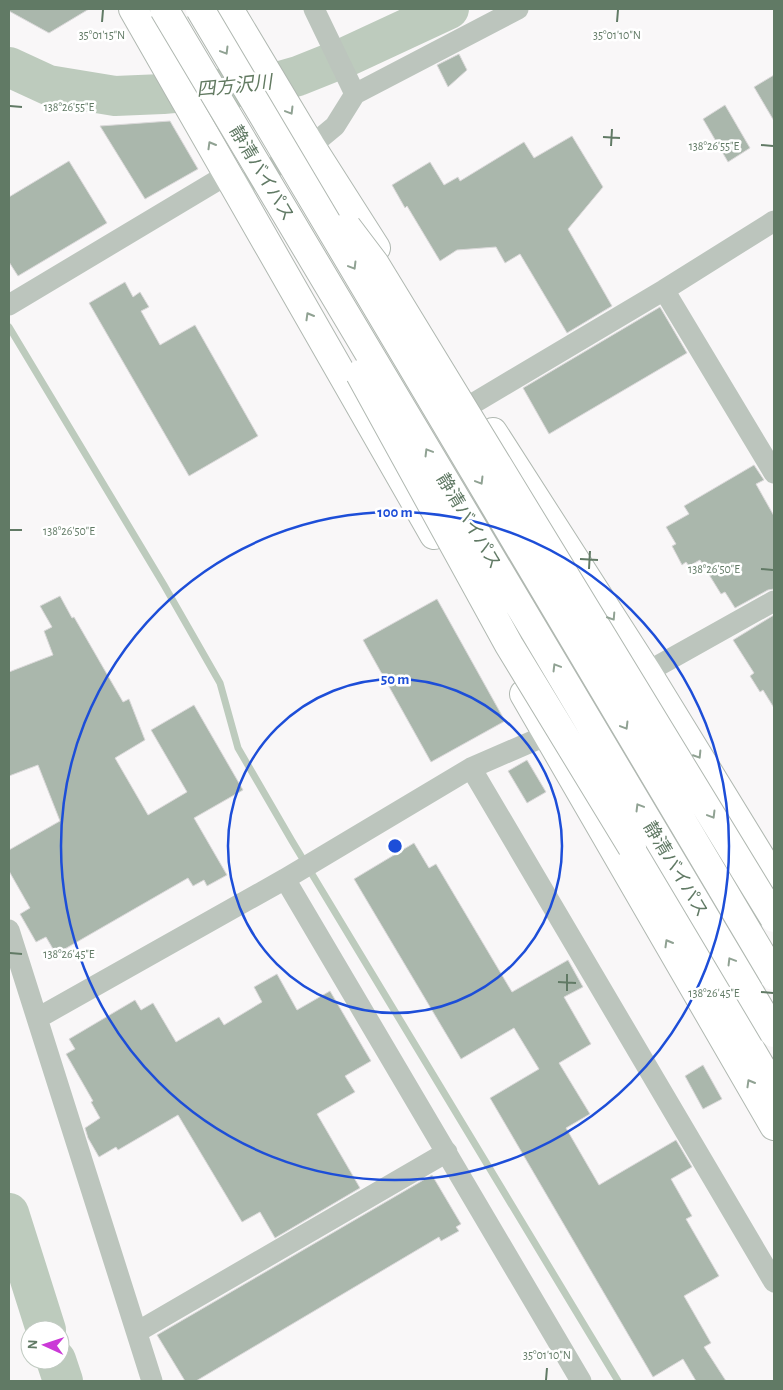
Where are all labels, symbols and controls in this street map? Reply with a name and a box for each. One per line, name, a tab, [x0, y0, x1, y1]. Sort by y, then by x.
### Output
text: 35°01'15"N	[79, 29, 125, 41]
text: 35°01'10"N	[593, 29, 641, 41]
one-way arrow	[219, 45, 229, 54]
water label: 四方沢川	[195, 71, 275, 100]
text: 138°26'55"E	[44, 101, 94, 113]
one-way arrow	[284, 105, 294, 114]
street label: 静清バイパス	[226, 122, 298, 224]
text: 138°26'55"E	[689, 140, 739, 152]
one-way arrow	[207, 141, 217, 150]
one-way arrow	[346, 260, 356, 269]
one-way arrow	[305, 313, 315, 322]
one-way arrow	[424, 449, 434, 458]
street label: 静清バイパス	[433, 470, 505, 572]
one-way arrow	[474, 475, 484, 484]
text: 100 m	[377, 505, 413, 520]
text: 138°26'50"E	[43, 525, 95, 537]
text: 138°26'50"E	[688, 563, 740, 575]
one-way arrow	[606, 612, 615, 621]
one-way arrow	[552, 664, 562, 673]
text: 50 m	[381, 672, 409, 687]
one-way arrow	[619, 720, 629, 729]
one-way arrow	[692, 749, 701, 759]
one-way arrow	[636, 803, 646, 812]
one-way arrow	[705, 810, 715, 819]
street label: 静清バイパス	[640, 818, 712, 920]
centre of rings	[386, 837, 404, 855]
one-way arrow	[665, 939, 675, 948]
text: 138°26'45"E	[43, 948, 95, 960]
one-way arrow	[728, 958, 738, 967]
text: 138°26'45"E	[688, 987, 740, 999]
one-way arrow	[746, 1080, 756, 1089]
north arrow	[20, 1320, 70, 1370]
text: N	[26, 1339, 40, 1350]
text: 35°01'10"N	[523, 1349, 571, 1361]

